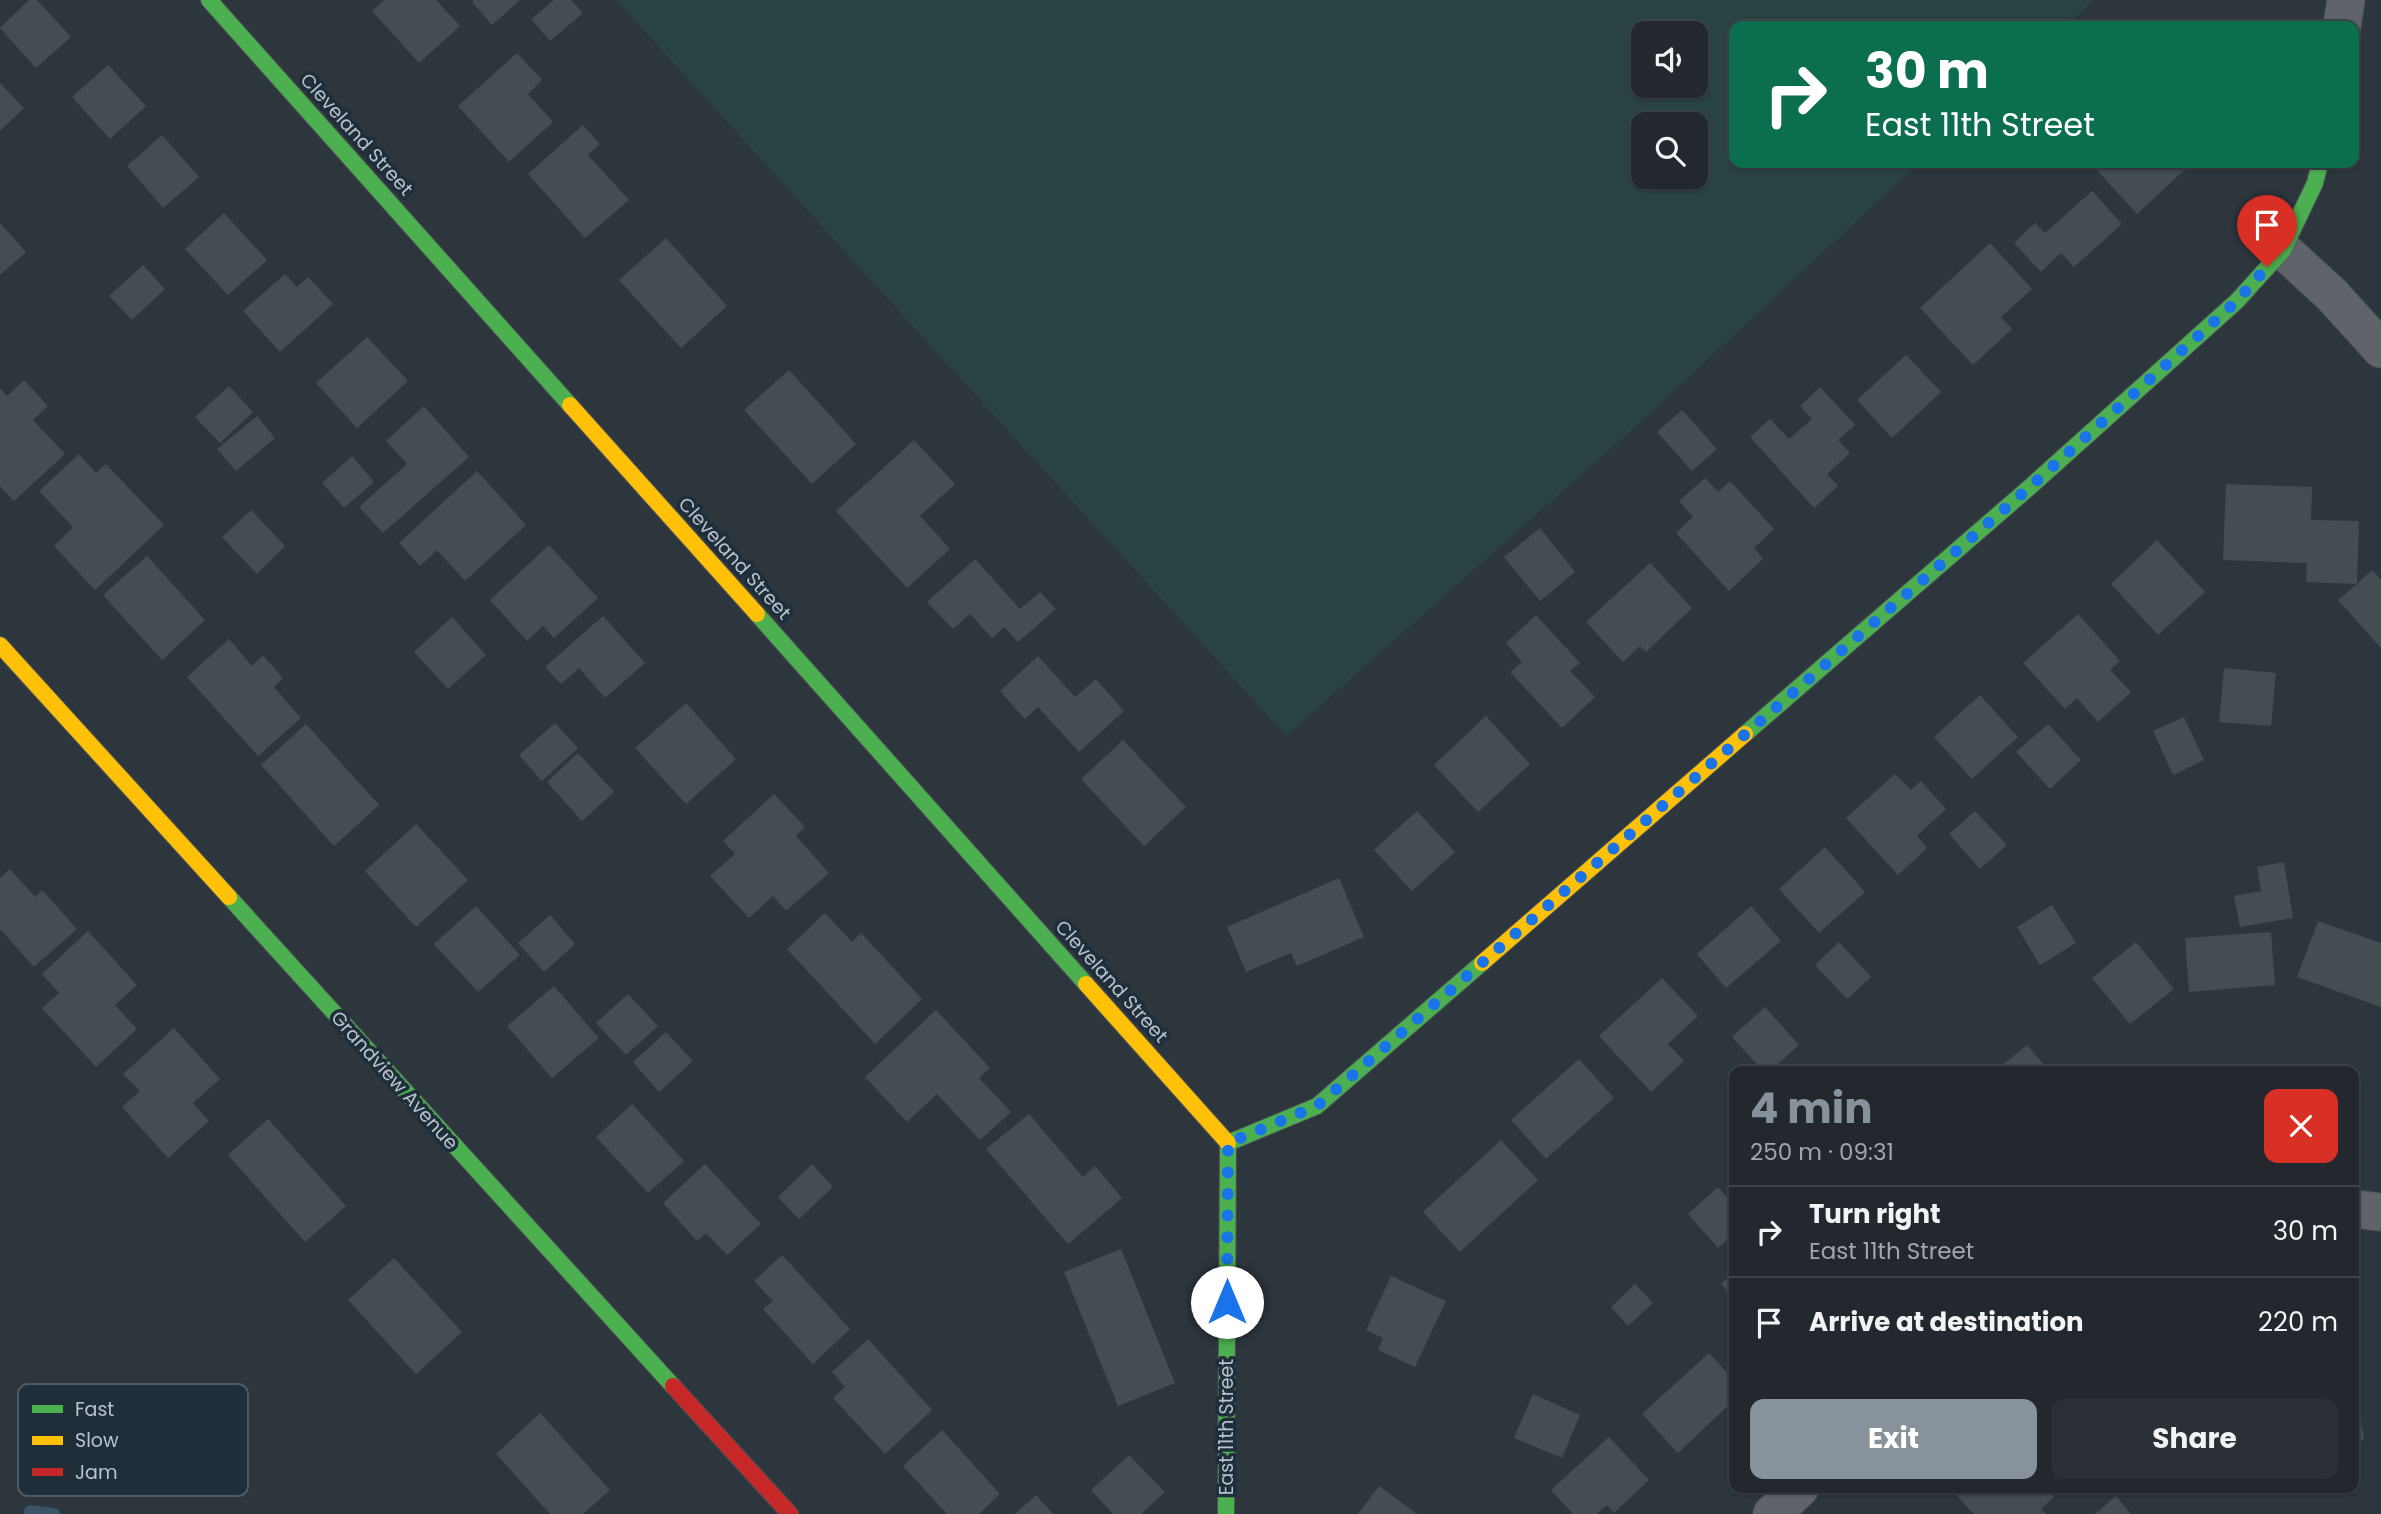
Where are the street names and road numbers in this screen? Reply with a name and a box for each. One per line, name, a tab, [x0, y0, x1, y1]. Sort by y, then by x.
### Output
street label: Cleveland Street	[294, 67, 419, 202]
street label: Cleveland Street	[672, 491, 797, 626]
street label: Cleveland Street	[1049, 914, 1174, 1049]
street label: Grandview Avenue	[325, 1005, 464, 1156]
street label: East 11th Street	[1213, 1359, 1240, 1495]

